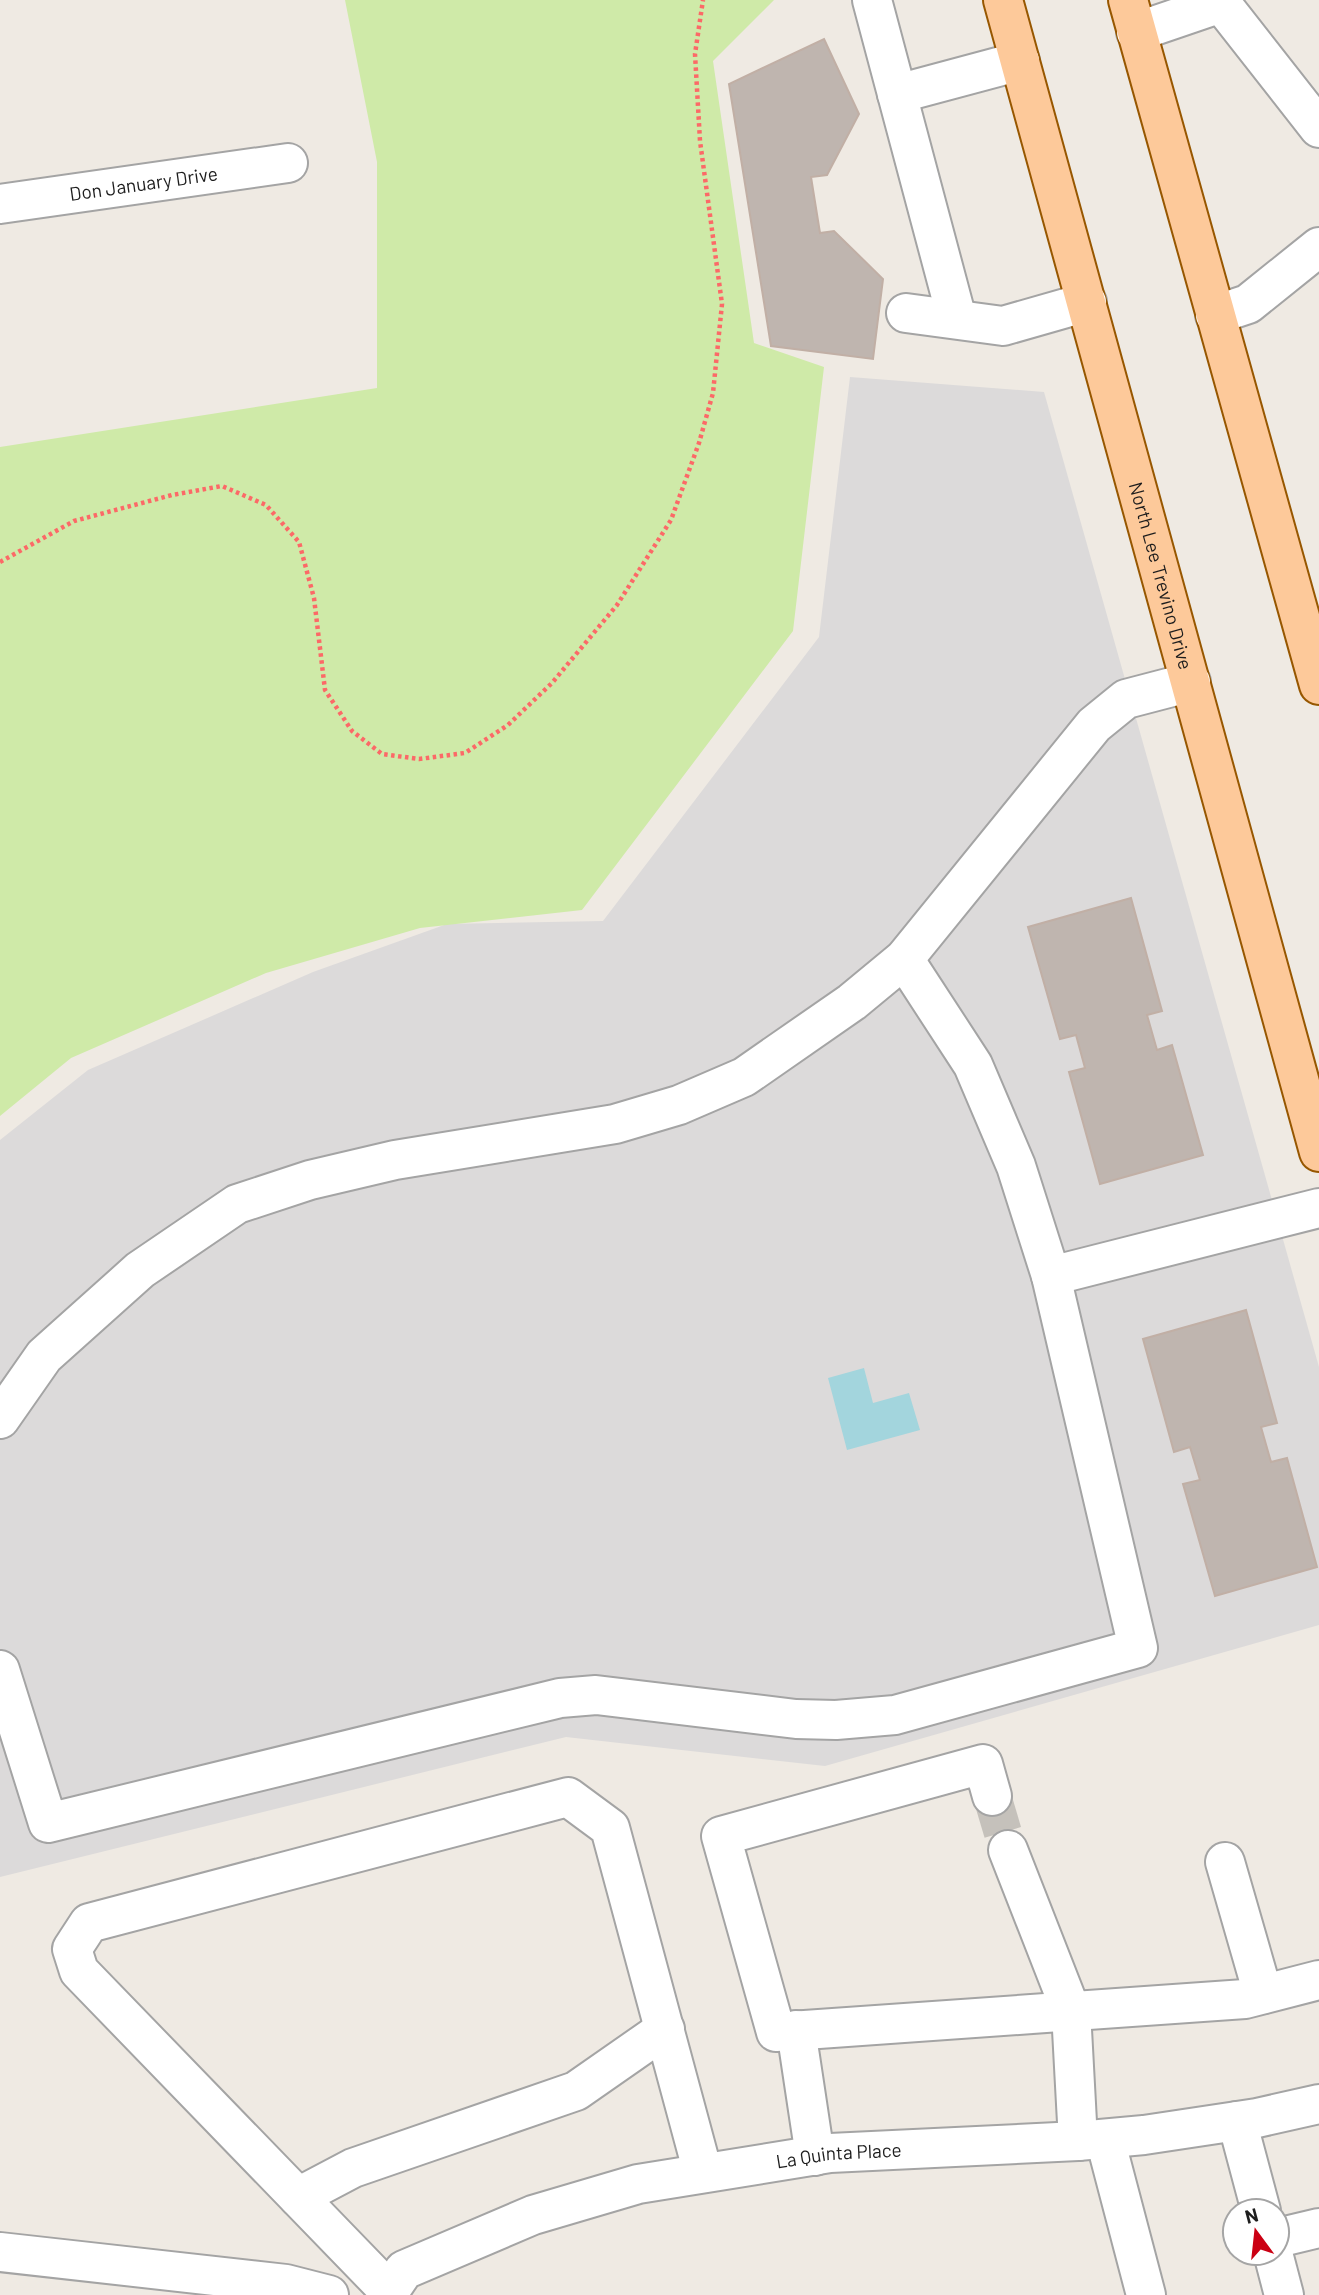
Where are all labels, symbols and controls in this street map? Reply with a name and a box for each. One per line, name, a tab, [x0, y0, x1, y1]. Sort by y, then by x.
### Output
street label: Don January Drive	[68, 161, 219, 205]
street label: North Lee Trevino Drive	[1125, 479, 1198, 672]
street label: La Quinta Place	[774, 2138, 902, 2173]
north arrow	[1221, 2197, 1291, 2267]
text: N	[1242, 2202, 1261, 2228]

